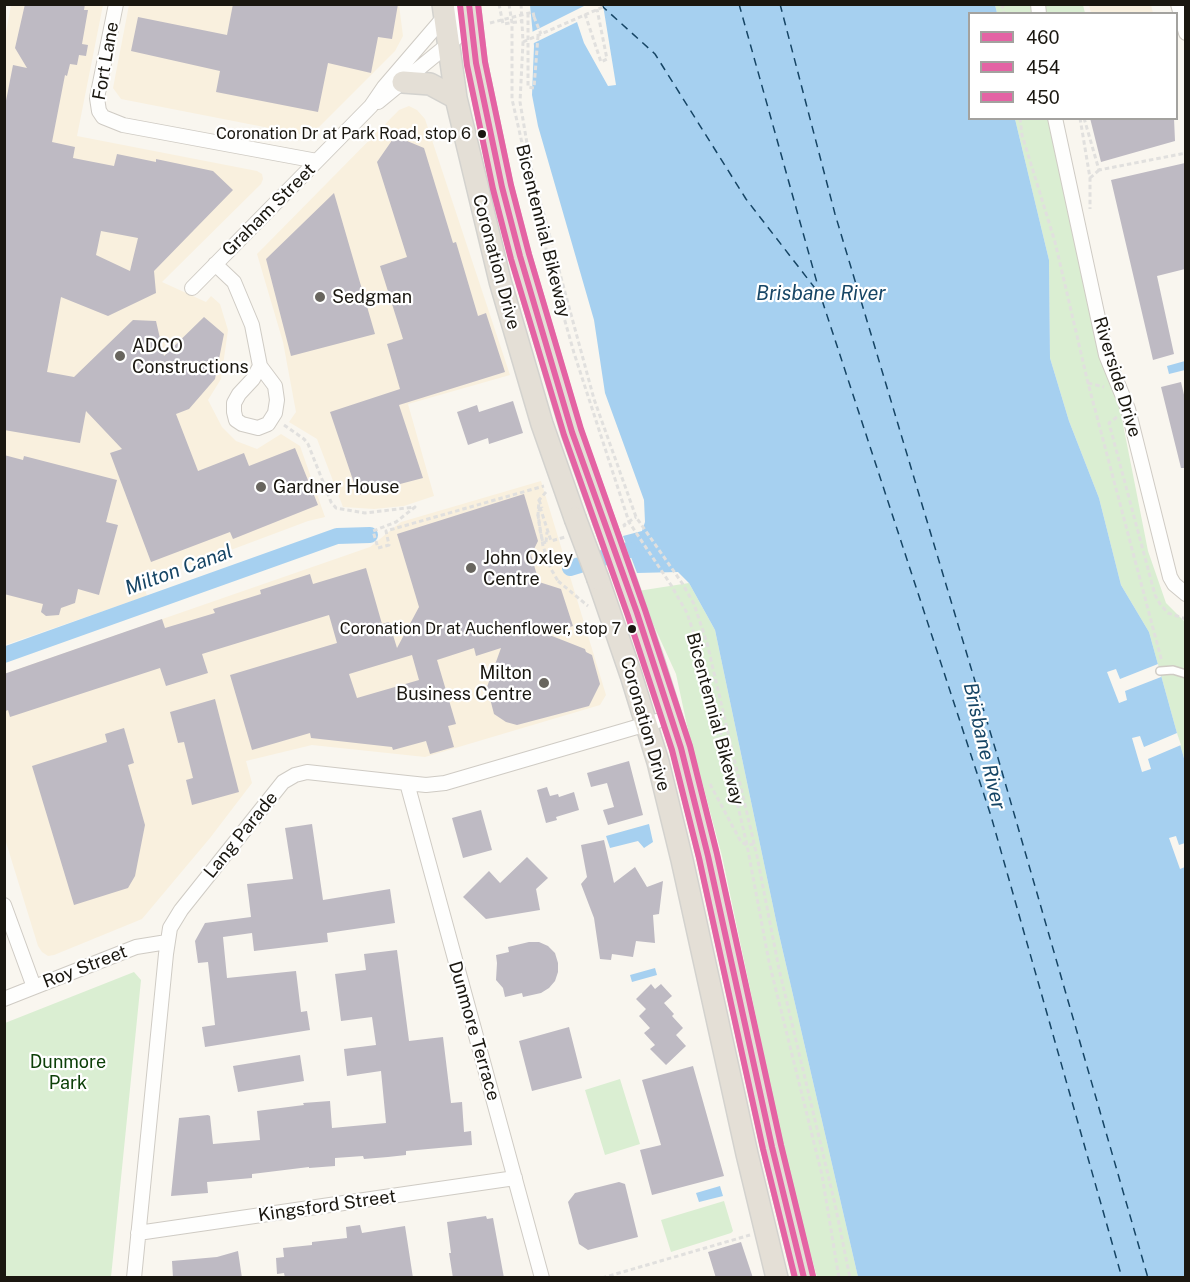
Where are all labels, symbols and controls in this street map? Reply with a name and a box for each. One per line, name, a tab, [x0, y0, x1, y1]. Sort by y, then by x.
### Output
legend	[968, 12, 1178, 120]
street label: Fort Lane	[88, 20, 124, 102]
text: 460	[1026, 27, 1059, 48]
text: 454	[1026, 57, 1060, 78]
text: 450	[1026, 87, 1060, 108]
place label: Coronation Dr at Park Road, stop 6	[216, 124, 471, 144]
marker: Coronation Dr at Park Road, stop 6	[476, 128, 488, 140]
street label: Bicentennial Bikeway	[511, 142, 575, 320]
street label: Graham Street	[218, 159, 320, 261]
street label: Coronation Drive	[468, 192, 524, 332]
water label: Brisbane River	[756, 282, 886, 306]
place label: Sedgman	[332, 286, 412, 308]
marker: Sedgman	[313, 290, 327, 304]
street label: Riverside Drive	[1088, 314, 1146, 440]
place label: ADCO Constructions	[132, 335, 249, 378]
marker: ADCO Constructions	[113, 349, 127, 363]
place label: Gardner House	[273, 476, 399, 498]
marker: Gardner House	[254, 480, 268, 494]
water label: Milton Canal	[122, 539, 236, 601]
place label: John Oxley Centre	[483, 547, 573, 590]
marker: John Oxley Centre	[464, 561, 478, 575]
place label: Coronation Dr at Auchenflower, stop 7	[340, 619, 621, 639]
marker: Coronation Dr at Auchenflower, stop 7	[626, 623, 638, 635]
street label: Bicentennial Bikeway	[682, 630, 748, 808]
street label: Coronation Drive	[615, 654, 675, 794]
place label: Milton Business Centre	[396, 662, 532, 704]
marker: Milton Business Centre	[537, 676, 551, 690]
water label: Brisbane River	[958, 680, 1010, 812]
street label: Lang Parade	[200, 787, 282, 883]
street label: Roy Street	[40, 941, 130, 993]
street label: Dunmore Terrace	[444, 959, 504, 1103]
park label: Dunmore Park	[30, 1051, 106, 1094]
street label: Kingsford Street	[257, 1186, 397, 1226]

